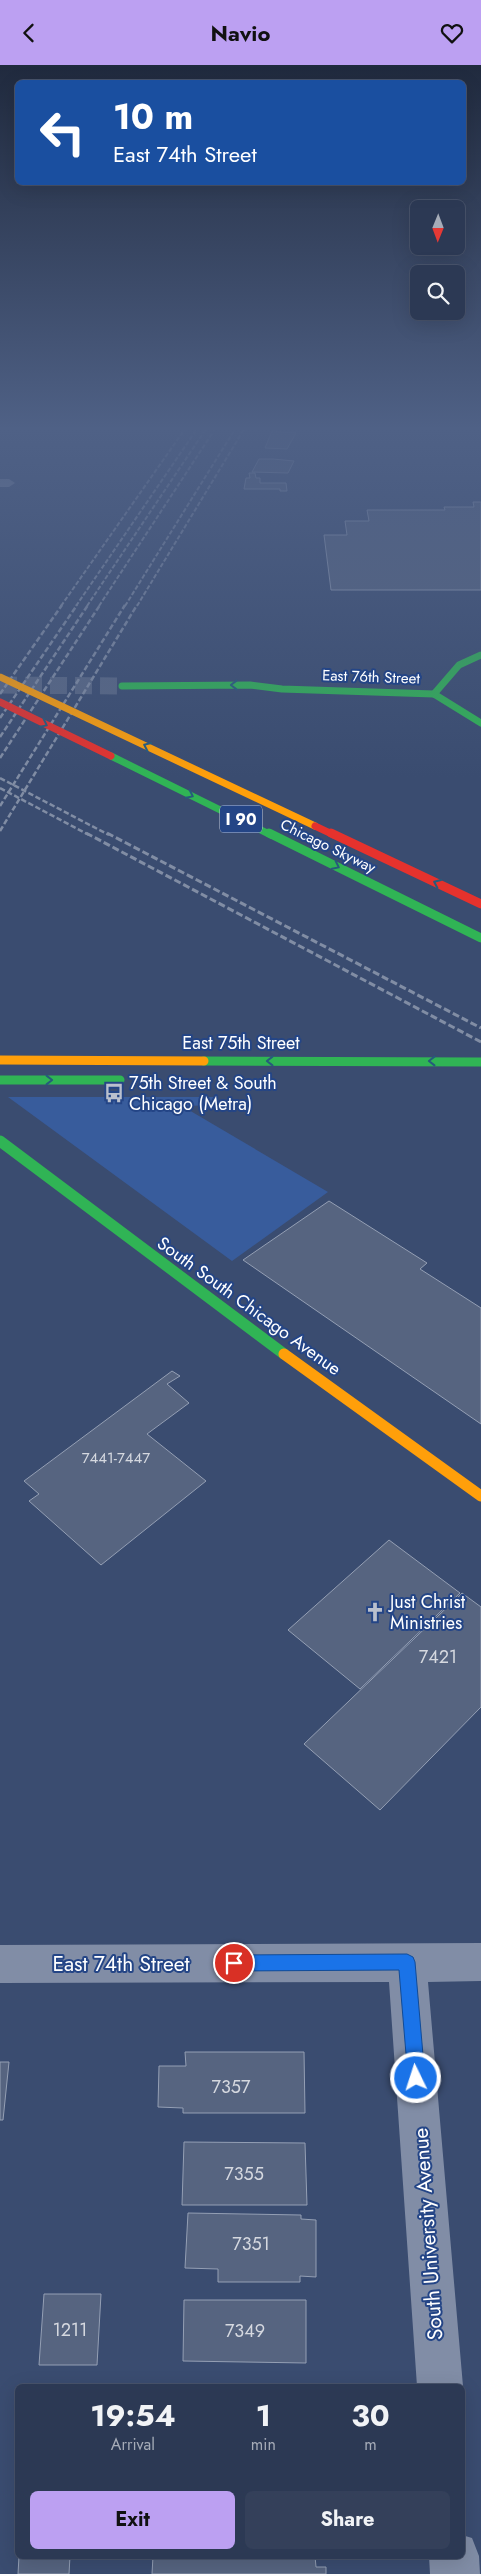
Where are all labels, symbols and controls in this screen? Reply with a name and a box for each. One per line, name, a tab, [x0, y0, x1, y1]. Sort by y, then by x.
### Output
text: Navio	[211, 17, 270, 49]
icon: back	[15, 19, 43, 47]
icon: heart	[438, 19, 466, 47]
text: 10 m	[113, 92, 193, 142]
icon: left	[30, 100, 95, 165]
text: East 74th Street	[113, 138, 257, 170]
north arrow	[410, 200, 465, 255]
map controls	[410, 200, 465, 320]
button: search	[410, 265, 465, 320]
street label: East 76th Street	[322, 664, 421, 690]
one-way arrow	[230, 680, 238, 690]
one-way arrow	[39, 718, 48, 728]
one-way arrow	[143, 742, 152, 753]
one-way arrow	[185, 788, 194, 799]
road number: I 90	[220, 806, 262, 833]
street label: Chicago Skyway	[277, 813, 380, 879]
one-way arrow	[331, 860, 340, 870]
one-way arrow	[433, 878, 442, 889]
street label: East 75th Street	[182, 1030, 300, 1056]
one-way arrow	[266, 1056, 274, 1066]
one-way arrow	[428, 1056, 436, 1067]
place label: 75th Street & South Chicago (Metra)	[129, 1070, 277, 1117]
one-way arrow	[45, 1075, 53, 1085]
bus stop icon: 75th Street & South Chicago (Metra)	[103, 1082, 125, 1104]
street label: South South Chicago Avenue	[152, 1230, 346, 1382]
house number: 7441-7447	[82, 1447, 150, 1469]
place label: Just Christ Ministries	[388, 1589, 466, 1636]
church icon: Just Christ Ministries	[364, 1601, 386, 1623]
house number: 7421	[419, 1644, 457, 1670]
pin	[213, 1942, 255, 1984]
street label: East 74th Street	[52, 1949, 190, 1979]
icon: arrive	[220, 1949, 248, 1977]
position arrow	[389, 2051, 441, 2103]
house number: 7357	[212, 2074, 251, 2100]
street label: South University Avenue	[406, 2127, 450, 2341]
house number: 7355	[224, 2161, 264, 2187]
house number: 7351	[232, 2231, 270, 2257]
house number: 1211	[53, 2317, 87, 2343]
house number: 7349	[225, 2318, 265, 2344]
text: 19:54	[90, 2394, 176, 2437]
text: 1	[256, 2394, 271, 2437]
text: 30	[351, 2394, 390, 2437]
text: Arrival	[111, 2433, 155, 2456]
text: min	[251, 2433, 276, 2456]
text: m	[364, 2433, 377, 2456]
button: Exit	[30, 2491, 235, 2549]
button: Share	[245, 2491, 450, 2549]

